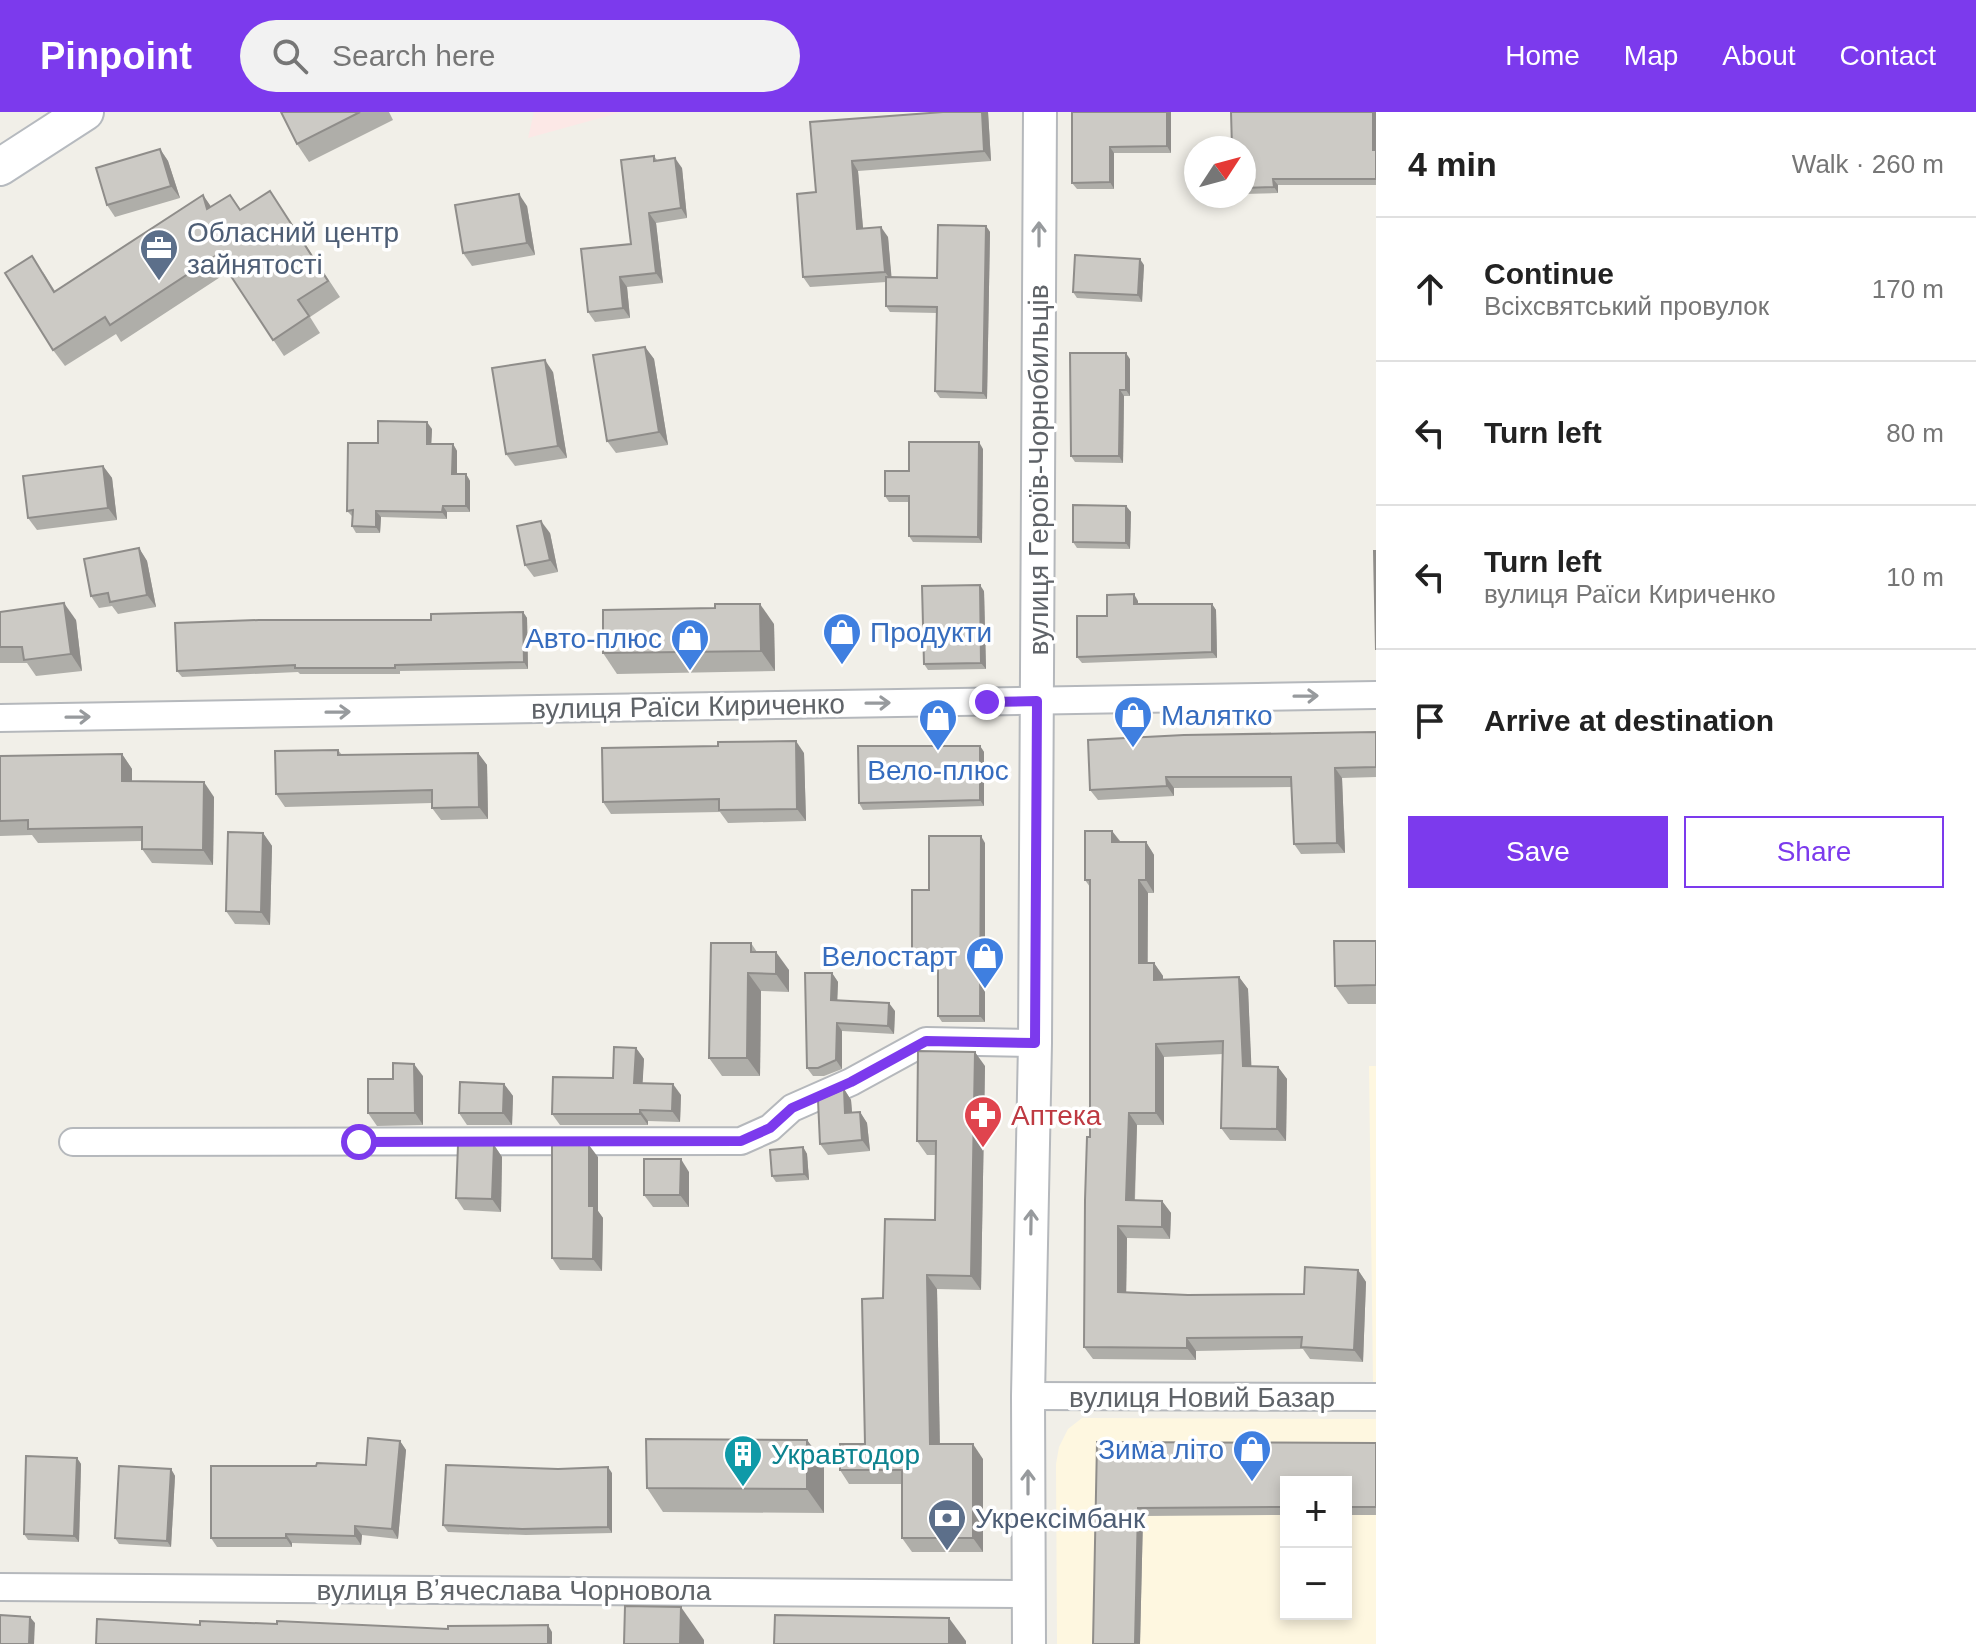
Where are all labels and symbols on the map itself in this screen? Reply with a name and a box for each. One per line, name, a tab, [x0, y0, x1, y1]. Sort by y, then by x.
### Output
north arrow	[1184, 136, 1256, 208]
place label: Обласний центр зайнятості	[187, 217, 399, 280]
one-way arrow	[1031, 221, 1047, 248]
office icon: Обласний центр зайнятості	[138, 227, 180, 282]
street label: вулиця Героїв-Чорнобильців	[1023, 284, 1054, 656]
shop icon: Продукти	[821, 611, 863, 666]
shop icon: Авто-плюс	[669, 617, 711, 672]
place label: Продукти	[870, 617, 992, 648]
place label: Авто-плюс	[525, 623, 662, 654]
route end	[969, 684, 1005, 720]
street label: вулиця Раїси Кириченко	[531, 688, 845, 725]
one-way arrow	[1292, 688, 1319, 704]
shop icon: Малятко	[1112, 694, 1154, 749]
one-way arrow	[864, 696, 891, 711]
shop icon: Вело-плюс	[917, 697, 959, 752]
place label: Малятко	[1161, 700, 1273, 731]
one-way arrow	[324, 705, 351, 720]
one-way arrow	[64, 709, 91, 724]
place label: Вело-плюс	[867, 755, 1009, 786]
shop icon: Велостарт	[964, 935, 1006, 990]
place label: Велостарт	[822, 941, 957, 972]
pharmacy icon: Аптека	[962, 1094, 1004, 1149]
place label: Аптека	[1011, 1100, 1102, 1131]
route start	[341, 1124, 377, 1160]
one-way arrow	[1023, 1209, 1039, 1236]
street label: вулиця Новий Базар	[1069, 1382, 1335, 1413]
shop icon: Зима літо	[1231, 1428, 1273, 1483]
building icon: Укравтодор	[722, 1433, 764, 1488]
place label: Зима літо	[1098, 1434, 1224, 1465]
place label: Укравтодор	[771, 1439, 920, 1470]
one-way arrow	[1020, 1469, 1036, 1496]
bank icon: Укрексімбанк	[926, 1497, 968, 1552]
place label: Укрексімбанк	[975, 1503, 1146, 1534]
street label: вулиця Вʼячеслава Чорновола	[317, 1575, 712, 1606]

